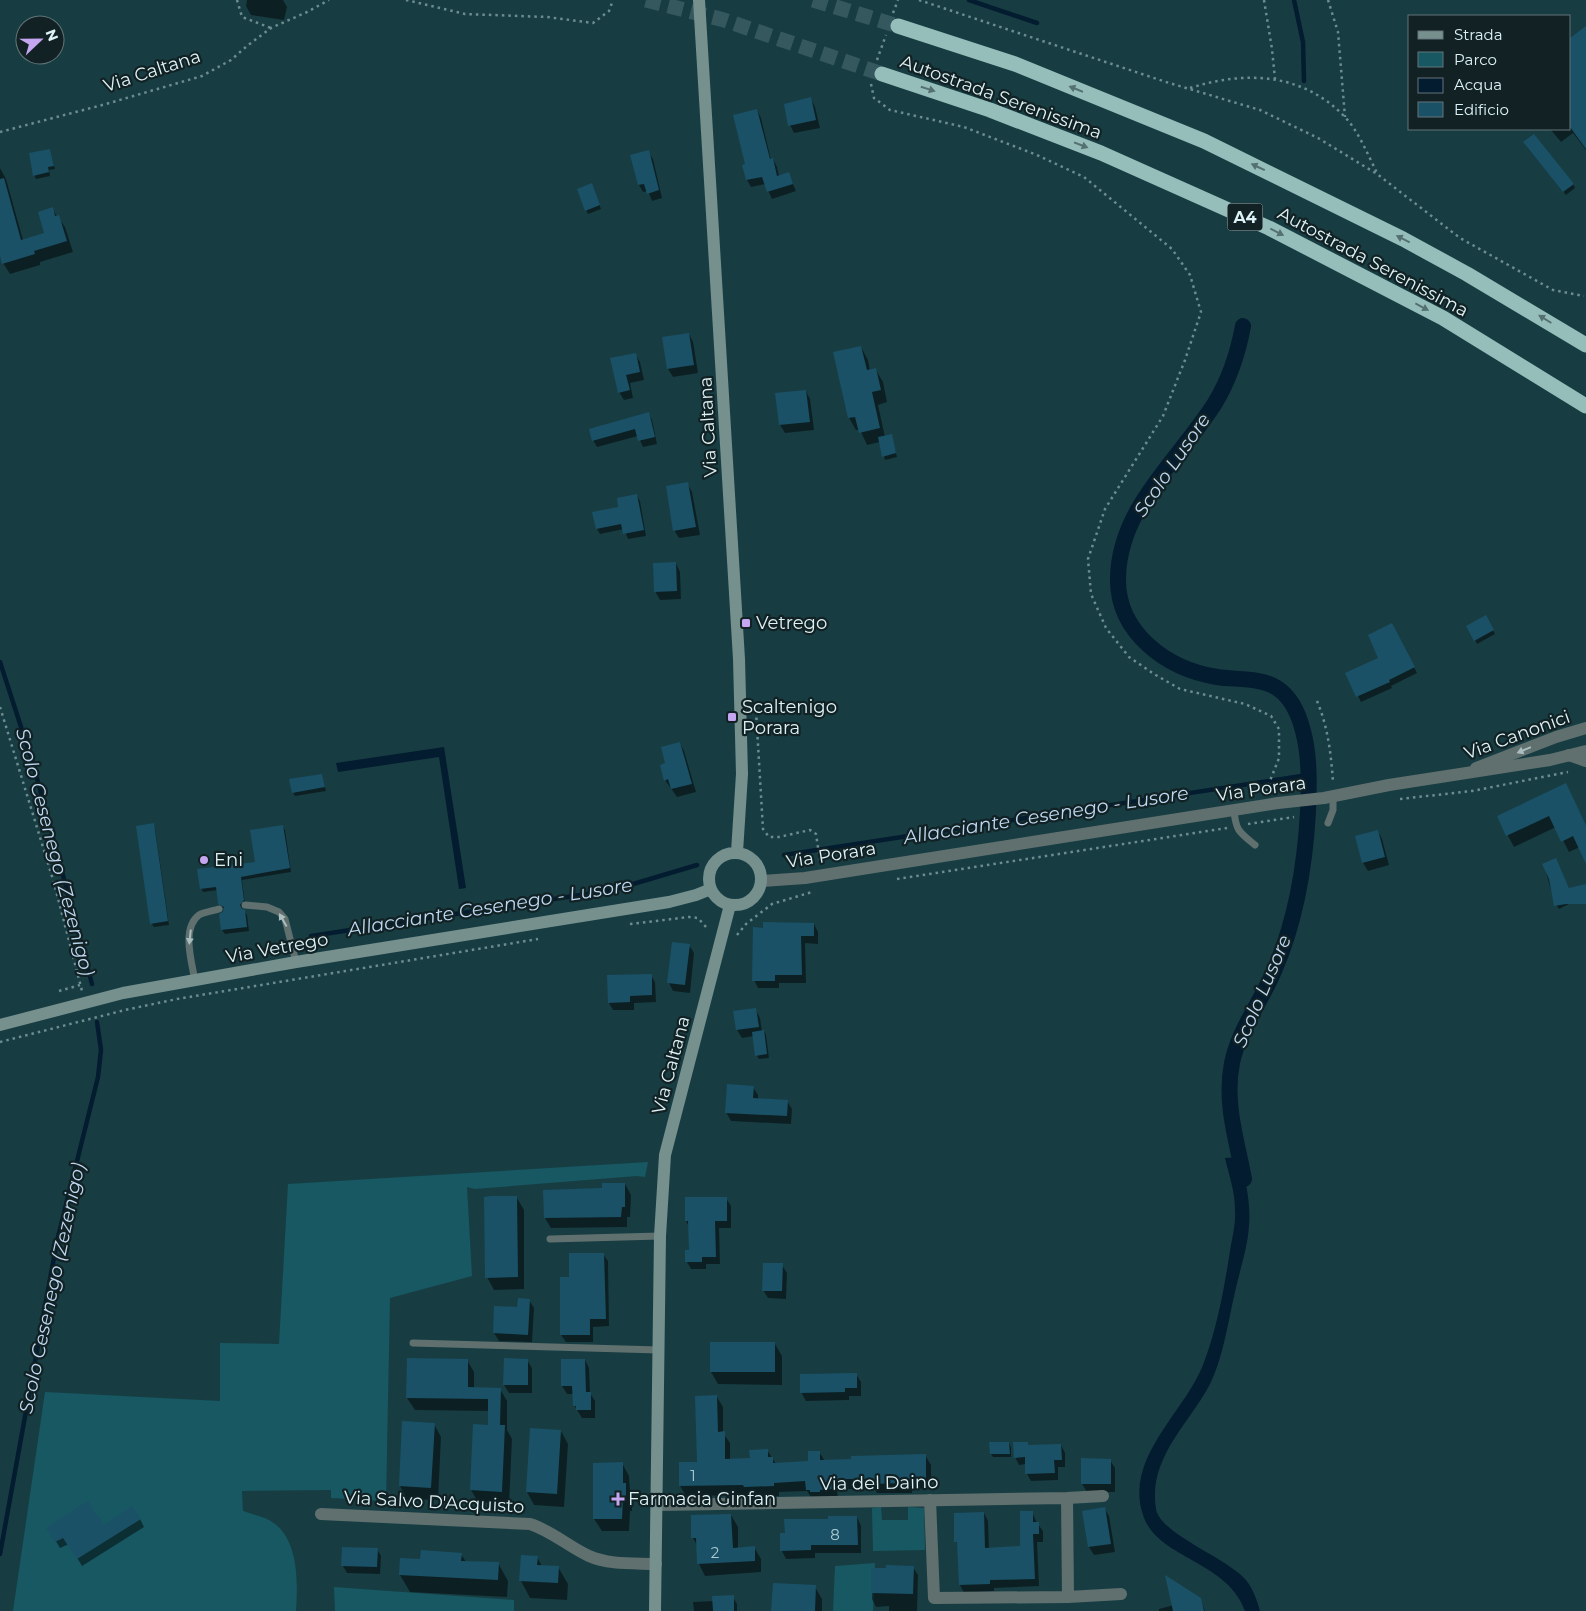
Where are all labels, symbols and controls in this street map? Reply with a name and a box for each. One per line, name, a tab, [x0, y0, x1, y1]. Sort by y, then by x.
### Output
north arrow	[15, 15, 65, 65]
legend	[1408, 15, 1571, 130]
text: Strada	[1454, 25, 1503, 44]
text: N	[42, 27, 63, 44]
street label: Via Caltana	[101, 45, 203, 97]
street label: Autostrada Serenissima	[897, 50, 1105, 144]
text: Parco	[1454, 50, 1497, 69]
text: Acqua	[1454, 75, 1502, 94]
one-way arrow	[1068, 85, 1083, 93]
one-way arrow	[921, 86, 936, 93]
text: Edificio	[1454, 100, 1509, 119]
one-way arrow	[1074, 141, 1089, 149]
one-way arrow	[1251, 163, 1265, 171]
street label: Autostrada Serenissima	[1274, 202, 1472, 322]
road number: A4	[1228, 203, 1262, 230]
one-way arrow	[1270, 228, 1284, 236]
one-way arrow	[1396, 235, 1410, 243]
one-way arrow	[1414, 303, 1429, 311]
one-way arrow	[1538, 315, 1551, 324]
street label: Via Caltana	[694, 376, 722, 478]
water label: Scolo Lusore	[1129, 409, 1215, 521]
place label: Vetrego	[756, 612, 827, 634]
marker: Vetrego	[740, 617, 752, 629]
place label: Scaltenigo Porara	[742, 696, 837, 739]
street label: Via Canonici	[1461, 706, 1573, 764]
marker: Scaltenigo Porara	[726, 711, 738, 723]
water label: Scolo Cesenego (Zezenigo)	[11, 726, 99, 978]
one-way arrow	[1517, 747, 1531, 755]
street label: Via Porara	[1215, 772, 1307, 806]
water label: Allacciante Cesenego - Lusore	[901, 781, 1190, 849]
street label: Via Porara	[785, 837, 877, 873]
place label: Eni	[214, 849, 243, 871]
marker: Eni	[198, 854, 210, 866]
water label: Allacciante Cesenego - Lusore	[345, 873, 634, 941]
one-way arrow	[279, 912, 287, 927]
street label: Via Vetrego	[224, 928, 330, 968]
one-way arrow	[186, 929, 194, 945]
water label: Scolo Lusore	[1228, 931, 1296, 1051]
street label: Via Caltana	[647, 1014, 695, 1116]
water label: Scolo Cesenego (Zezenigo)	[14, 1161, 90, 1415]
house number: 1	[690, 1466, 696, 1485]
street label: Via del Daino	[819, 1471, 939, 1495]
street label: Via Salvo D'Acquisto	[343, 1486, 525, 1518]
place label: Farmacia Ginfan	[628, 1488, 776, 1510]
marker: Farmacia Ginfan	[612, 1493, 624, 1505]
house number: 8	[830, 1525, 840, 1544]
house number: 2	[711, 1543, 719, 1562]

